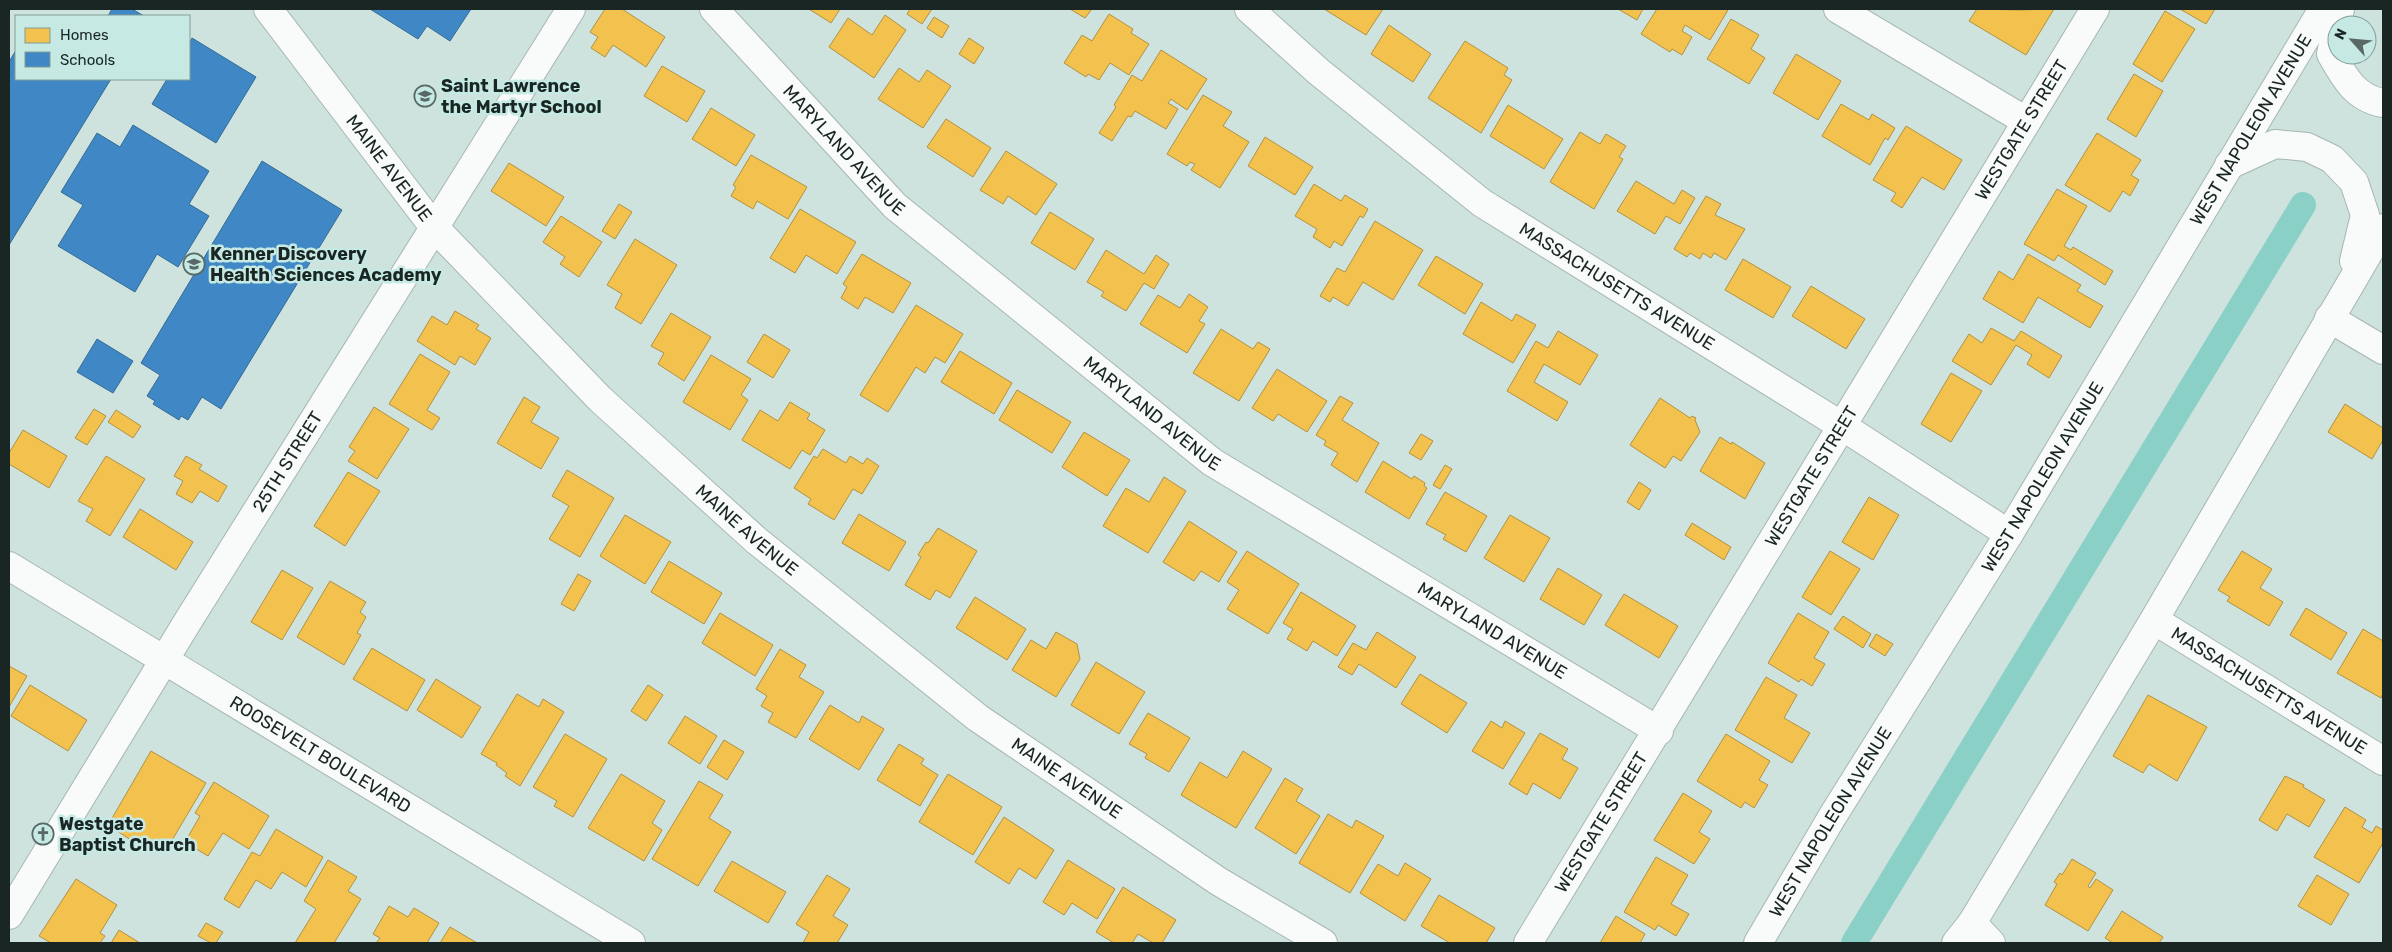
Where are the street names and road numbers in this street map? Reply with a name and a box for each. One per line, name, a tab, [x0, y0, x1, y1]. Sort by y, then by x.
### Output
street label: WEST NAPOLEON AVENUE	[2185, 30, 2316, 229]
street label: WESTGATE STREET	[1970, 56, 2073, 204]
street label: MARYLAND AVENUE	[778, 80, 909, 221]
street label: MAINE AVENUE	[341, 110, 437, 226]
street label: MASSACHUSETTS AVENUE	[1515, 218, 1719, 355]
street label: MARYLAND AVENUE	[1079, 352, 1225, 476]
street label: WEST NAPOLEON AVENUE	[1977, 378, 2108, 577]
street label: WESTGATE STREET	[1760, 402, 1862, 551]
street label: 25TH STREET	[248, 407, 327, 516]
street label: MAINE AVENUE	[691, 480, 803, 581]
street label: MARYLAND AVENUE	[1414, 577, 1571, 684]
street label: MASSACHUSETTS AVENUE	[2167, 622, 2371, 759]
street label: ROOSEVELT BOULEVARD	[226, 691, 415, 818]
street label: WEST NAPOLEON AVENUE	[1765, 723, 1897, 921]
street label: MAINE AVENUE	[1007, 733, 1126, 823]
street label: WESTGATE STREET	[1550, 748, 1652, 897]

